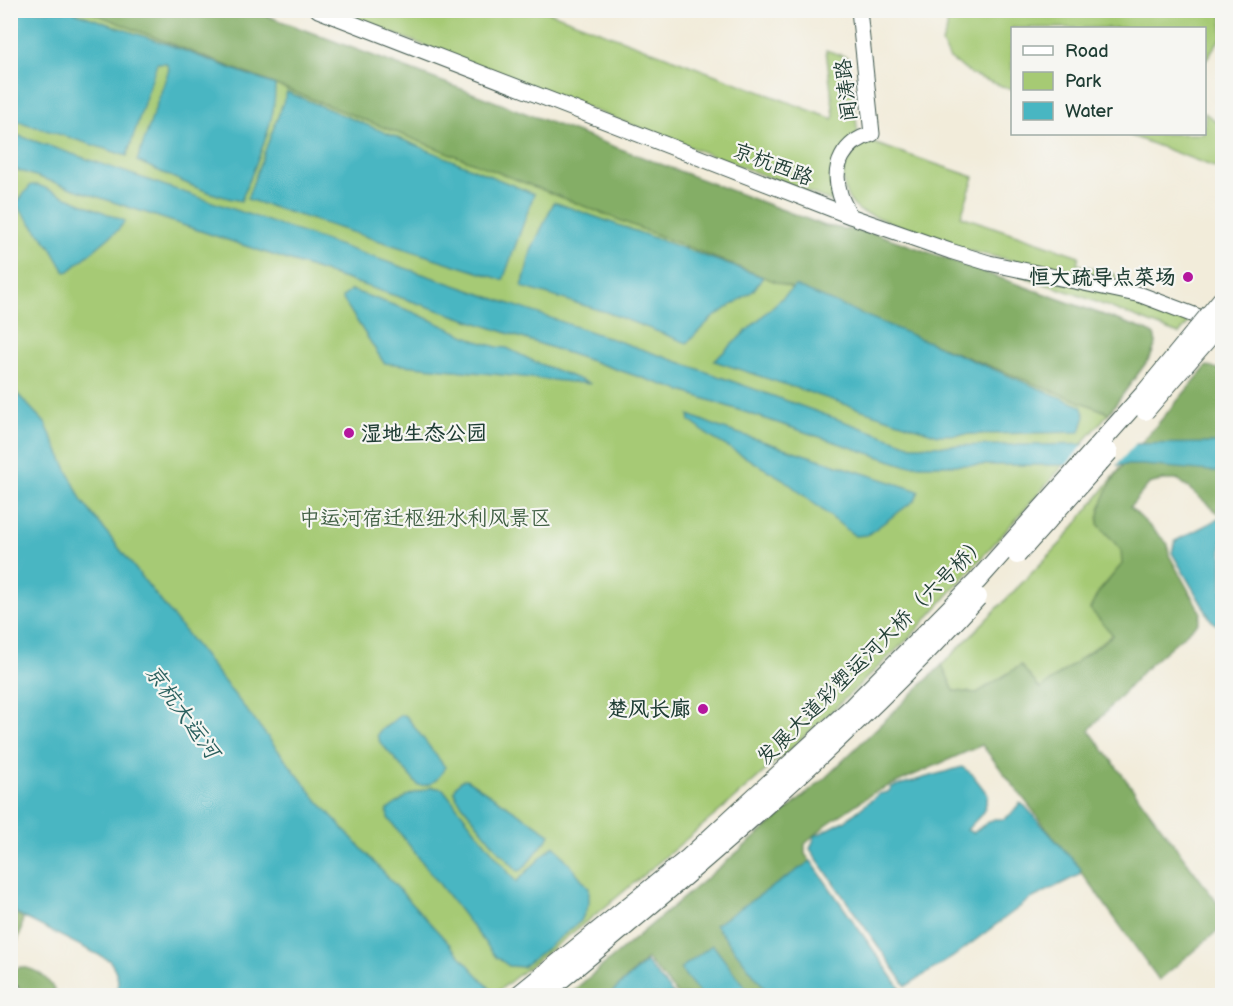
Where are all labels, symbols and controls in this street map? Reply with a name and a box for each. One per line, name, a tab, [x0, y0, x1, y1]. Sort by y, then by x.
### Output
legend	[1011, 27, 1206, 135]
text: Road	[1065, 41, 1109, 62]
street label: 闻涛路	[830, 57, 863, 123]
text: Park	[1065, 71, 1101, 92]
text: Water	[1065, 101, 1113, 122]
street label: 京杭西路	[729, 138, 817, 191]
place label: 恒大疏导点菜场	[1029, 265, 1176, 290]
marker: 恒大疏导点菜场	[1181, 270, 1195, 284]
place label: 湿地生态公园	[361, 421, 487, 446]
marker: 湿地生态公园	[342, 426, 356, 440]
park label: 中运河宿迁枢纽水利风景区	[299, 506, 551, 531]
street label: 发展大道彩塑运河大桥（六号桥）	[752, 530, 993, 771]
water label: 京杭大运河	[139, 659, 227, 767]
place label: 楚风长廊	[607, 697, 691, 722]
marker: 楚风长廊	[696, 702, 710, 716]

